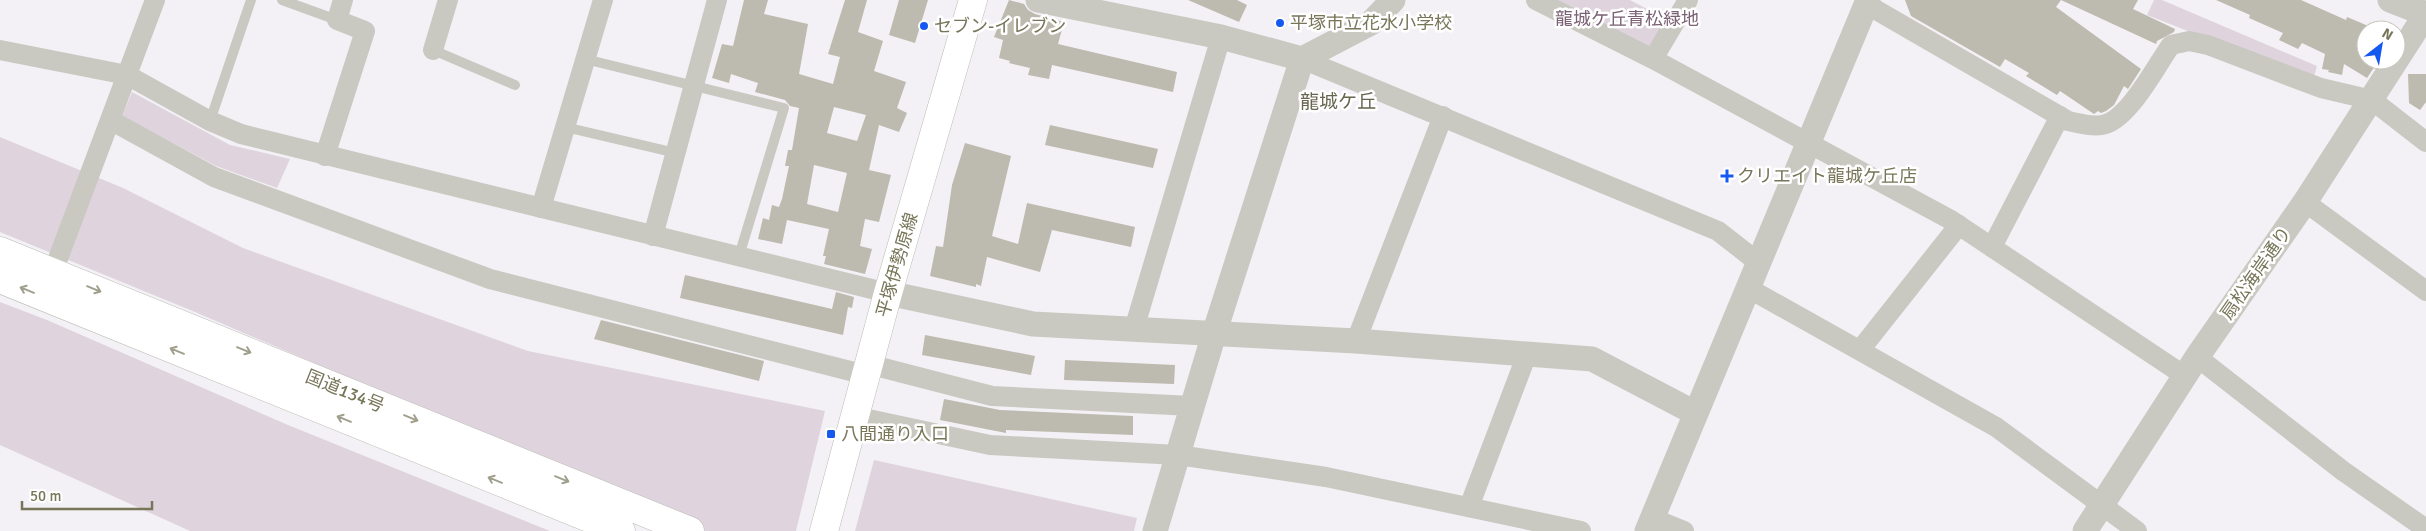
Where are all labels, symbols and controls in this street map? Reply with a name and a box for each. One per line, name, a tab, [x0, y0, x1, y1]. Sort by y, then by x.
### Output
park label: 龍城ケ丘青松緑地	[1555, 8, 1699, 30]
place label: 平塚市立花水小学校	[1290, 12, 1452, 34]
place label: セブン-イレブン	[934, 15, 1066, 37]
marker: 平塚市立花水小学校	[1274, 17, 1286, 29]
marker: セブン-イレブン	[918, 20, 930, 32]
north arrow	[2356, 20, 2406, 70]
text: N	[2379, 24, 2396, 44]
district label: 龍城ケ丘	[1300, 90, 1376, 114]
place label: クリエイト龍城ケ丘店	[1737, 165, 1917, 187]
marker: クリエイト龍城ケ丘店	[1721, 170, 1733, 182]
street label: 平塚伊勢原線	[872, 210, 922, 320]
street label: 扇松海岸通り	[2216, 222, 2296, 324]
one-way arrow	[86, 284, 101, 294]
one-way arrow	[19, 285, 35, 294]
one-way arrow	[236, 345, 251, 355]
one-way arrow	[170, 346, 185, 355]
street label: 国道134号	[302, 365, 388, 417]
one-way arrow	[337, 413, 352, 423]
one-way arrow	[403, 413, 418, 423]
place label: 八間通り入口	[841, 423, 949, 445]
marker: 八間通り入口	[825, 428, 837, 440]
one-way arrow	[487, 474, 502, 483]
one-way arrow	[554, 474, 569, 484]
scale bar	[22, 478, 152, 510]
text: 50 m	[30, 487, 61, 505]

